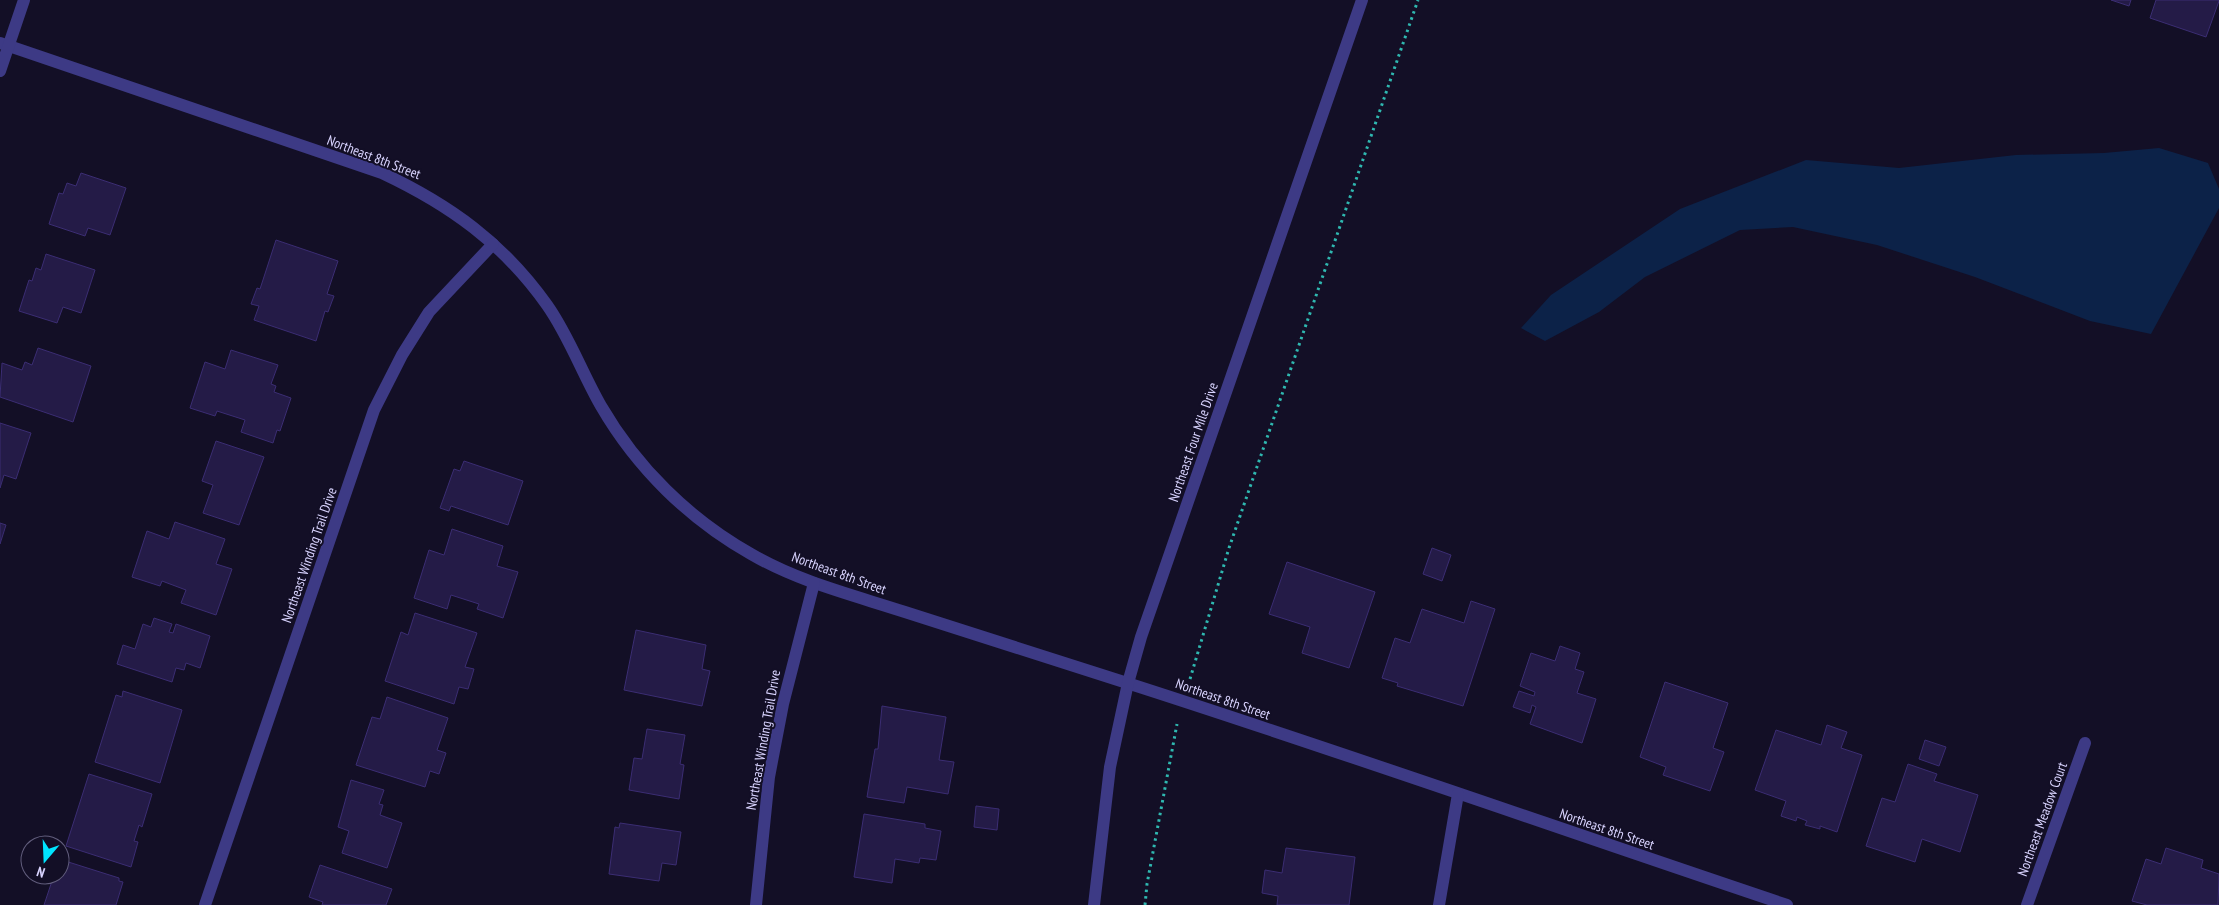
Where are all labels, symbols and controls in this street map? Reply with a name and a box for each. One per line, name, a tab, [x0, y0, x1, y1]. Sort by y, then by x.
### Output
street label: Northeast 8th Street	[325, 131, 424, 183]
street label: Northeast Four Mile Drive	[1164, 380, 1222, 504]
street label: Northeast Winding Trail Drive	[277, 485, 341, 625]
street label: Northeast 8th Street	[789, 548, 889, 598]
street label: Northeast Winding Trail Drive	[742, 668, 784, 812]
street label: Northeast 8th Street	[1173, 674, 1273, 724]
street label: Northeast Meadow Court	[2013, 759, 2071, 879]
street label: Northeast 8th Street	[1557, 804, 1657, 854]
north arrow	[20, 835, 70, 885]
text: N	[34, 863, 47, 882]

